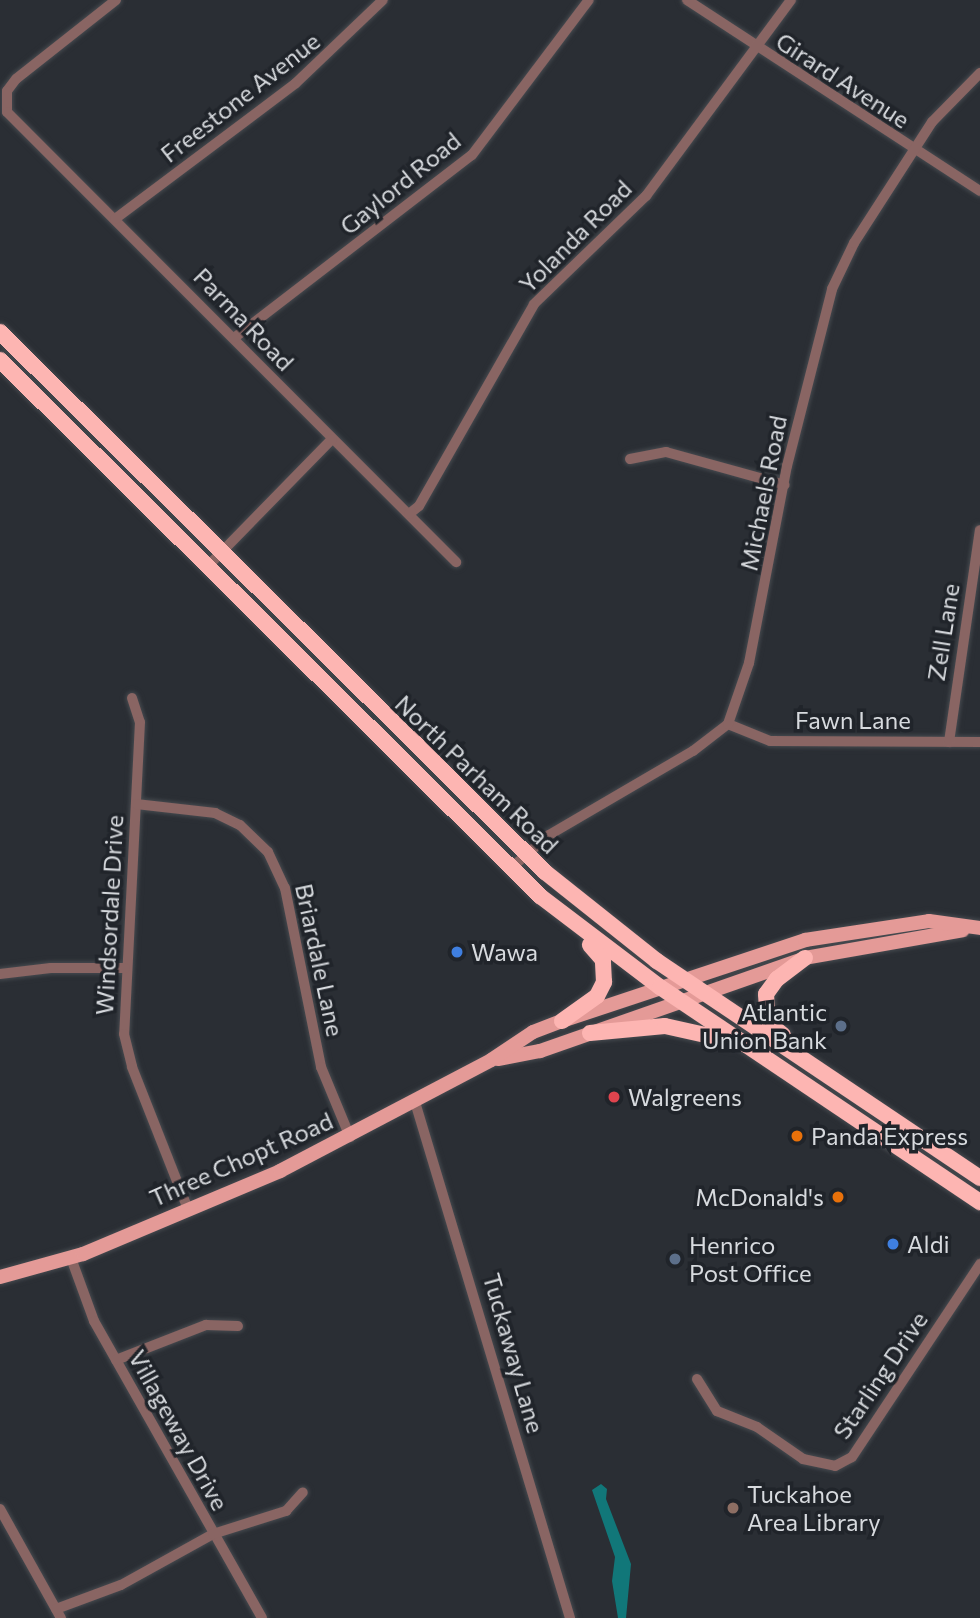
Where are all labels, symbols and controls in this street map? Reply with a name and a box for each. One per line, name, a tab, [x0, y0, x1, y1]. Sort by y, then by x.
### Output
street label: Freestone Avenue	[155, 26, 325, 168]
street label: Girard Avenue	[771, 26, 915, 134]
street label: Gaylord Road	[334, 126, 466, 240]
street label: Yolanda Road	[513, 174, 637, 298]
street label: Parma Road	[188, 262, 300, 376]
street label: Michaels Road	[734, 413, 792, 573]
street label: Zell Lane	[921, 581, 965, 683]
street label: North Parham Road	[390, 689, 564, 859]
street label: Fawn Lane	[795, 706, 911, 734]
street label: Windsordale Drive	[89, 814, 129, 1016]
street label: Briardale Lane	[290, 881, 350, 1039]
place label: Wawa	[471, 938, 538, 966]
marker: Wawa	[449, 944, 465, 960]
place label: Atlantic Union Bank	[702, 998, 827, 1054]
marker: Atlantic Union Bank	[833, 1018, 849, 1034]
place label: Walgreens	[628, 1083, 742, 1111]
marker: Walgreens	[606, 1089, 622, 1105]
street label: Three Chopt Road	[145, 1106, 337, 1212]
place label: Panda Express	[811, 1122, 968, 1150]
marker: Panda Express	[789, 1128, 805, 1144]
place label: McDonald's	[695, 1183, 824, 1211]
marker: McDonald's	[830, 1189, 846, 1205]
place label: Aldi	[907, 1230, 950, 1258]
place label: Henrico Post Office	[689, 1231, 812, 1287]
marker: Aldi	[885, 1236, 901, 1252]
marker: Henrico Post Office	[667, 1251, 683, 1267]
street label: Tuckaway Lane	[477, 1270, 551, 1436]
street label: Starling Drive	[827, 1306, 933, 1444]
street label: Villageway Drive	[123, 1345, 235, 1515]
place label: Tuckahoe Area Library	[747, 1480, 881, 1536]
marker: Tuckahoe Area Library	[725, 1500, 741, 1516]

